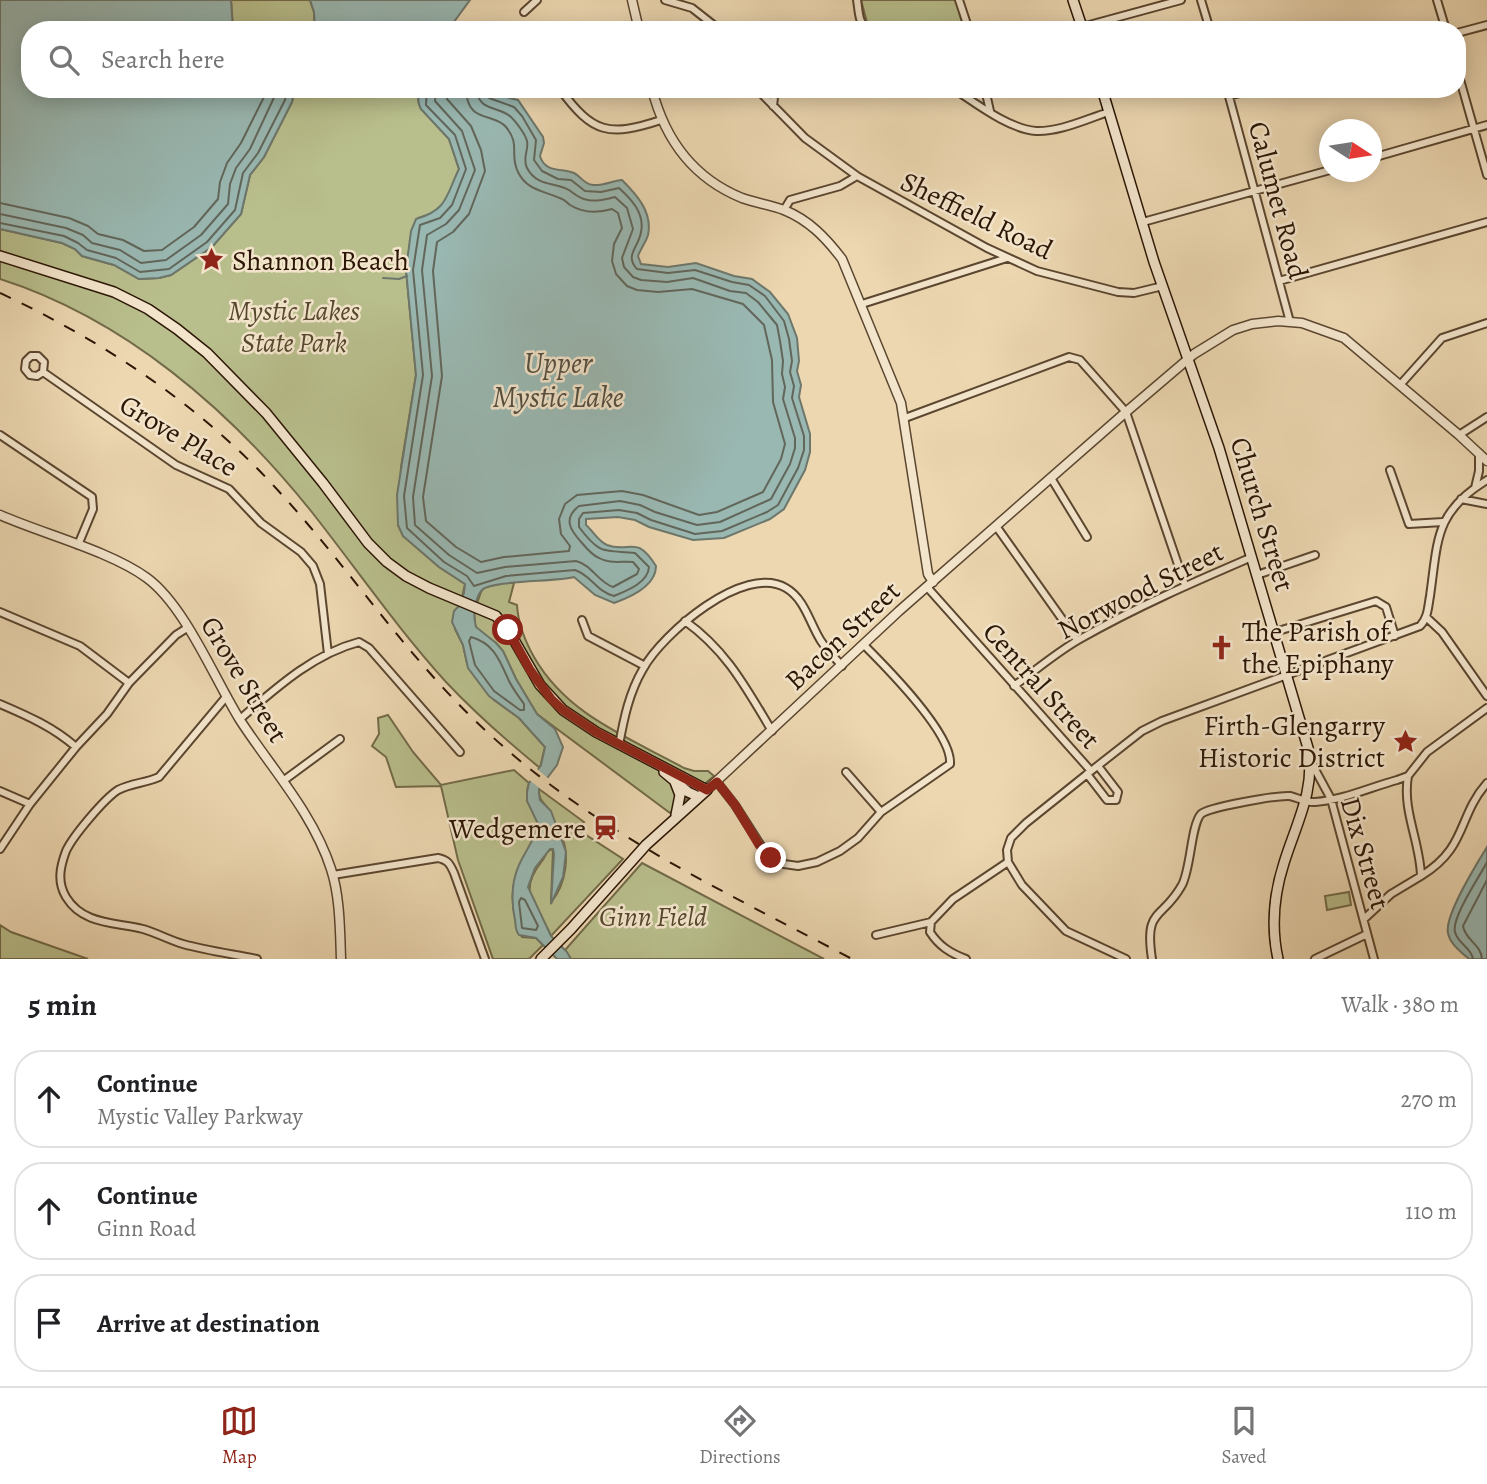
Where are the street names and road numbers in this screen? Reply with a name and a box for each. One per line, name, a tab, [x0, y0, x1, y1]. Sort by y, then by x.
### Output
street label: Calumet Road	[1239, 117, 1318, 284]
street label: Sheffield Road	[894, 163, 1060, 270]
street label: Grove Place	[112, 386, 245, 486]
street label: Church Street	[1221, 433, 1304, 596]
street label: Norwood Street	[1051, 533, 1230, 649]
street label: Bacon Street	[777, 572, 909, 699]
street label: Grove Street	[192, 609, 297, 750]
street label: Central Street	[974, 614, 1109, 757]
street label: Dix Street	[1331, 793, 1399, 914]

